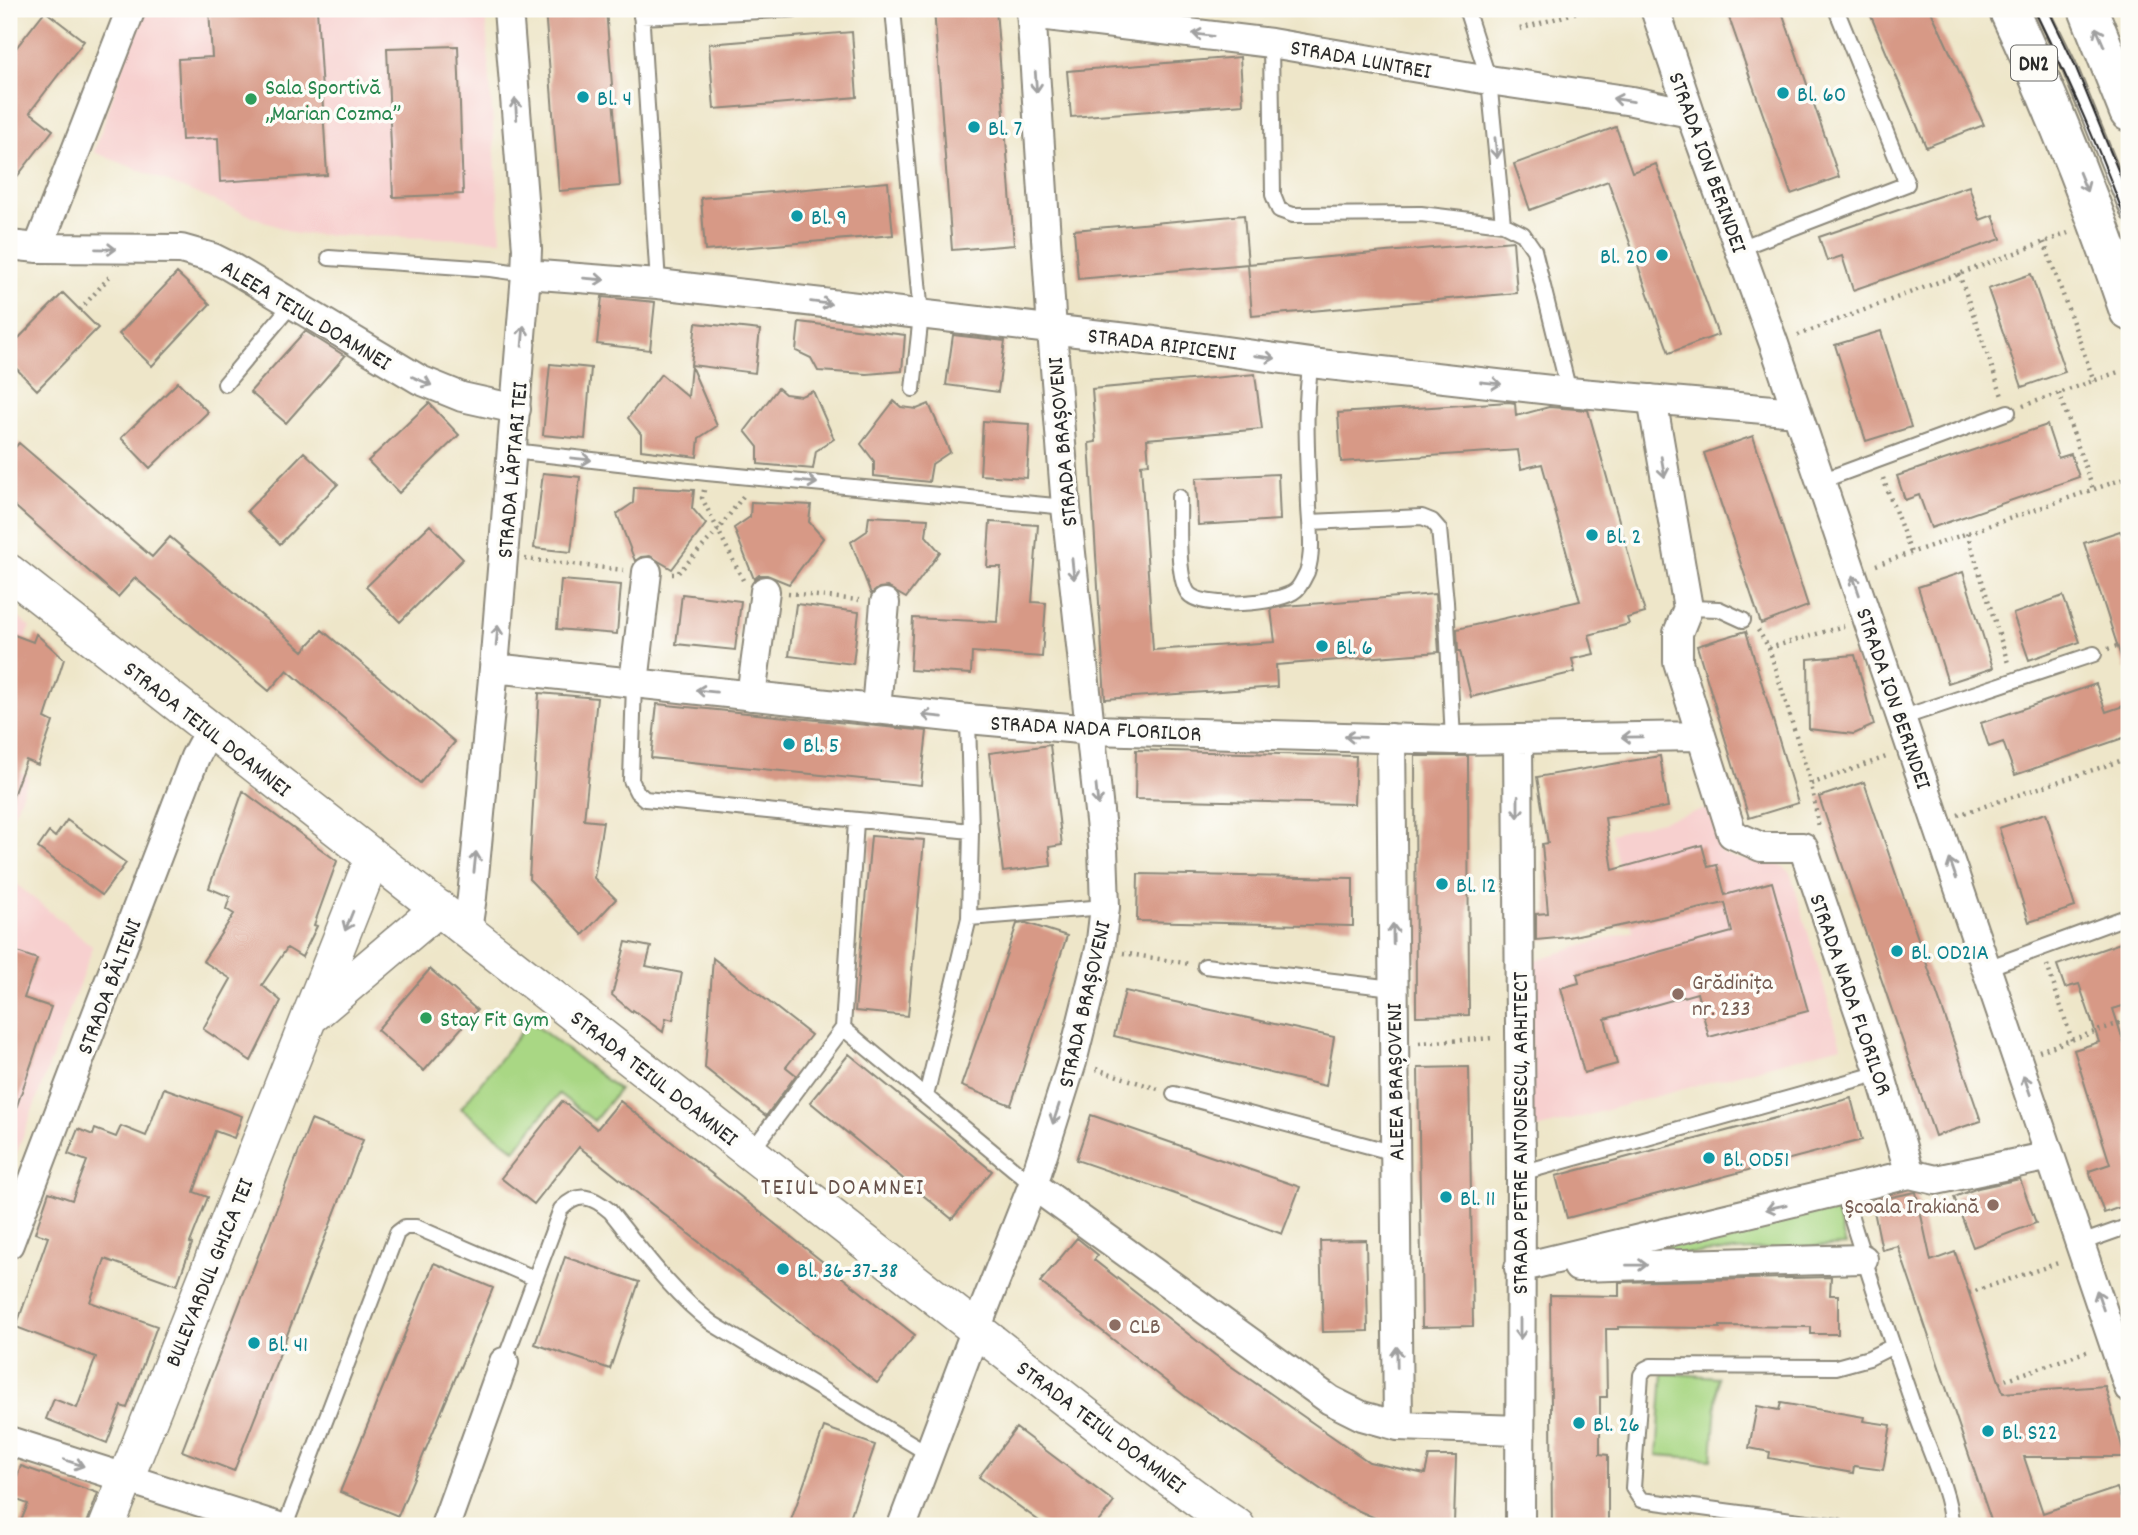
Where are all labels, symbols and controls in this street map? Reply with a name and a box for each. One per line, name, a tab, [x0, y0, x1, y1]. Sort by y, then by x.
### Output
one-way arrow	[2093, 27, 2106, 49]
one-way arrow	[1193, 28, 1215, 41]
street label: STRADA LUNTREI	[1287, 33, 1433, 90]
road number: DN2	[2011, 46, 2057, 80]
street label: STRADA ION BERINDEI	[1658, 68, 1754, 258]
one-way arrow	[1029, 71, 1042, 94]
place label: Sala Sportivă „Marian Cozma”	[265, 73, 401, 132]
place label: Bl. 60	[1797, 80, 1846, 113]
place label: Bl. 4	[597, 84, 632, 117]
marker: Bl. 60	[1775, 85, 1791, 101]
marker: Bl. 4	[575, 89, 591, 105]
marker: Sala Sportivă „Marian Cozma”	[243, 91, 259, 107]
one-way arrow	[1612, 93, 1635, 106]
one-way arrow	[509, 98, 522, 121]
place label: Bl. 7	[988, 114, 1022, 147]
marker: Bl. 7	[966, 119, 982, 135]
one-way arrow	[1490, 136, 1503, 159]
one-way arrow	[2078, 171, 2091, 193]
place label: Bl. 9	[811, 203, 847, 236]
marker: Bl. 9	[789, 208, 805, 224]
place label: Bl. 20	[1600, 242, 1648, 275]
one-way arrow	[95, 243, 118, 256]
marker: Bl. 20	[1654, 247, 1670, 263]
street label: ALEEA TEIUL DOAMNEI	[214, 253, 397, 381]
one-way arrow	[583, 273, 605, 286]
one-way arrow	[809, 297, 832, 310]
street label: STRADA RIPICENI	[1086, 321, 1238, 372]
one-way arrow	[517, 325, 530, 348]
one-way arrow	[1254, 350, 1276, 363]
street label: STRADA BRAȘOVENI	[1041, 356, 1088, 528]
one-way arrow	[411, 374, 432, 388]
one-way arrow	[1480, 377, 1502, 390]
street label: STRADA LĂPTARI TEI	[490, 381, 539, 560]
one-way arrow	[569, 452, 592, 465]
one-way arrow	[1657, 455, 1670, 477]
one-way arrow	[795, 476, 818, 489]
place label: Bl. 2	[1606, 522, 1642, 555]
marker: Bl. 2	[1584, 527, 1600, 543]
one-way arrow	[1066, 557, 1079, 579]
one-way arrow	[1849, 574, 1861, 596]
street label: STRADA ION BERINDEI	[1845, 604, 1938, 794]
one-way arrow	[491, 625, 504, 648]
place label: Bl. 6	[1336, 633, 1373, 666]
marker: Bl. 6	[1314, 638, 1330, 654]
street label: STRADA TEIUL DOAMNEI	[115, 655, 297, 807]
one-way arrow	[695, 684, 718, 697]
street label: STRADA NADA FLORILOR	[989, 708, 1202, 753]
one-way arrow	[922, 709, 944, 722]
one-way arrow	[1344, 730, 1367, 744]
one-way arrow	[1620, 730, 1643, 744]
place label: Bl. 5	[803, 731, 839, 764]
marker: Bl. 5	[781, 736, 797, 752]
one-way arrow	[1091, 783, 1104, 806]
one-way arrow	[1511, 795, 1525, 818]
one-way arrow	[469, 851, 482, 874]
one-way arrow	[1946, 859, 1958, 881]
place label: Bl. 12	[1456, 871, 1497, 904]
marker: Bl. 12	[1434, 876, 1450, 892]
street label: STRADA NADA FLORILOR	[1799, 890, 1899, 1100]
one-way arrow	[341, 909, 354, 931]
street label: STRADA BĂLTENI	[70, 915, 152, 1060]
street label: STRADA BRAȘOVENI	[1051, 918, 1122, 1091]
one-way arrow	[1386, 923, 1400, 946]
place label: Bl. OD21A	[1911, 938, 1989, 971]
marker: Bl. OD21A	[1889, 943, 1905, 959]
place label: Grădinița nr. 233	[1692, 968, 1774, 1027]
street label: STRADA PETRE ANTONESCU, ARHITECT	[1506, 971, 1539, 1295]
marker: Grădinița nr. 233	[1670, 986, 1686, 1002]
street label: ALEEA BRAȘOVENI	[1380, 1003, 1415, 1161]
street label: STRADA TEIUL DOAMNEI	[562, 1004, 744, 1156]
place label: Stay Fit Gym	[440, 1005, 549, 1038]
marker: Stay Fit Gym	[418, 1010, 434, 1026]
one-way arrow	[2020, 1074, 2032, 1096]
one-way arrow	[1048, 1102, 1061, 1124]
place label: Bl. OD51	[1723, 1145, 1789, 1178]
marker: Bl. OD51	[1701, 1150, 1717, 1166]
district label: TEIUL DOAMNEI	[761, 1172, 925, 1206]
street label: BULEVARDUL GHICA TEI	[158, 1174, 264, 1373]
place label: Bl. 11	[1460, 1184, 1496, 1217]
marker: Bl. 11	[1438, 1189, 1454, 1205]
place label: Școala Irakiană	[1845, 1192, 1980, 1225]
marker: Școala Irakiană	[1985, 1197, 2001, 1213]
one-way arrow	[1765, 1201, 1788, 1214]
place label: Bl. 36-37-38	[797, 1256, 898, 1289]
one-way arrow	[1625, 1259, 1648, 1272]
marker: Bl. 36-37-38	[775, 1261, 791, 1277]
one-way arrow	[2093, 1289, 2106, 1311]
place label: CLB	[1129, 1312, 1161, 1345]
marker: CLB	[1107, 1317, 1123, 1333]
one-way arrow	[1513, 1317, 1527, 1340]
place label: Bl. 41	[268, 1330, 308, 1363]
marker: Bl. 41	[246, 1335, 262, 1351]
one-way arrow	[1390, 1346, 1404, 1369]
street label: STRADA TEIUL DOAMNEI	[1008, 1354, 1192, 1504]
place label: Bl. 26	[1593, 1410, 1640, 1443]
marker: Bl. 26	[1571, 1415, 1587, 1431]
place label: Bl. S22	[2002, 1418, 2058, 1451]
marker: Bl. S22	[1980, 1423, 1996, 1439]
one-way arrow	[62, 1458, 84, 1470]

